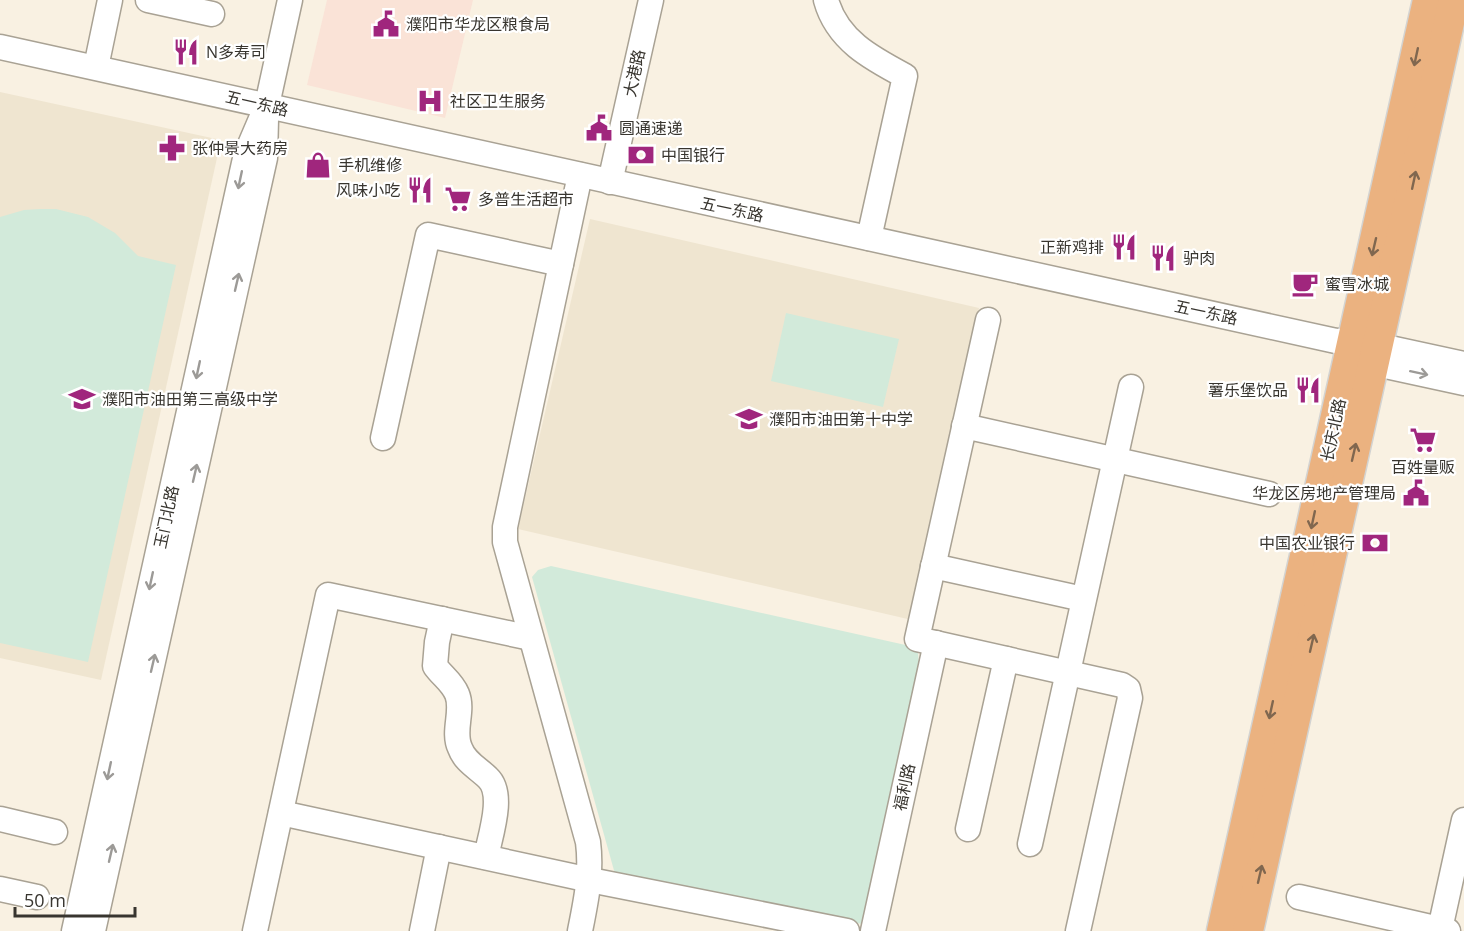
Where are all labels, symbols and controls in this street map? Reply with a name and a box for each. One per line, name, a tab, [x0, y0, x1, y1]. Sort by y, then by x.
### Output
public building icon: 濮阳市华龙区粮食局	[371, 9, 401, 39]
place label: 濮阳市华龙区粮食局	[406, 13, 550, 35]
restaurant icon: N多寿司	[171, 37, 201, 67]
place label: N多寿司	[206, 41, 266, 63]
street label: 大港路	[618, 47, 650, 99]
one-way arrow	[1410, 47, 1421, 66]
street label: 五一东路	[223, 85, 291, 121]
hospital icon: 社区卫生服务	[415, 86, 445, 116]
place label: 社区卫生服务	[450, 90, 546, 112]
public building icon: 圆通速递	[584, 113, 614, 143]
place label: 圆通速递	[619, 117, 683, 139]
pharmacy icon: 张仲景大药房	[157, 133, 187, 163]
place label: 张仲景大药房	[192, 137, 288, 159]
bank icon: 中国银行	[626, 140, 656, 170]
place label: 中国银行	[661, 144, 725, 166]
shop icon: 手机维修	[303, 150, 333, 180]
place label: 手机维修	[338, 154, 402, 176]
one-way arrow	[234, 169, 245, 189]
one-way arrow	[1409, 171, 1421, 190]
restaurant icon: 风味小吃	[405, 175, 435, 205]
place label: 风味小吃	[336, 179, 400, 201]
supermarket icon: 多普生活超市	[443, 184, 473, 214]
place label: 多普生活超市	[478, 188, 574, 210]
street label: 五一东路	[698, 192, 766, 226]
restaurant icon: 正新鸡排	[1109, 232, 1139, 262]
place label: 正新鸡排	[1040, 236, 1104, 258]
one-way arrow	[1367, 238, 1379, 257]
restaurant icon: 驴肉	[1148, 243, 1178, 273]
place label: 驴肉	[1183, 247, 1215, 269]
cafe icon: 蜜雪冰城	[1290, 269, 1320, 299]
one-way arrow	[232, 273, 244, 292]
place label: 蜜雪冰城	[1325, 273, 1389, 295]
street label: 五一东路	[1172, 295, 1240, 329]
one-way arrow	[192, 360, 203, 379]
one-way arrow	[1409, 368, 1428, 379]
restaurant icon: 薯乐堡饮品	[1293, 375, 1323, 405]
place label: 薯乐堡饮品	[1208, 379, 1288, 401]
school or university icon: 濮阳市油田第三高级中学	[67, 384, 97, 414]
place label: 濮阳市油田第三高级中学	[102, 388, 278, 410]
street label: 长庆北路	[1316, 396, 1350, 464]
school or university icon: 濮阳市油田第十中学	[734, 404, 764, 434]
place label: 濮阳市油田第十中学	[769, 408, 913, 430]
supermarket icon: 百姓量贩	[1408, 425, 1438, 455]
one-way arrow	[1349, 443, 1360, 462]
place label: 百姓量贩	[1391, 456, 1455, 478]
one-way arrow	[190, 463, 201, 483]
public building icon: 华龙区房地产管理局	[1401, 478, 1431, 508]
place label: 华龙区房地产管理局	[1252, 482, 1396, 504]
street label: 玉门北路	[149, 483, 183, 551]
one-way arrow	[1307, 510, 1318, 529]
bank icon: 中国农业银行	[1360, 528, 1390, 558]
place label: 中国农业银行	[1259, 532, 1355, 554]
one-way arrow	[145, 571, 157, 590]
one-way arrow	[1306, 633, 1318, 652]
one-way arrow	[148, 654, 159, 673]
one-way arrow	[1264, 700, 1276, 719]
one-way arrow	[103, 761, 114, 781]
street label: 福利路	[888, 761, 920, 813]
one-way arrow	[105, 844, 117, 863]
one-way arrow	[1255, 865, 1267, 884]
scale bar	[15, 880, 135, 918]
text: 50 m	[24, 888, 66, 912]

